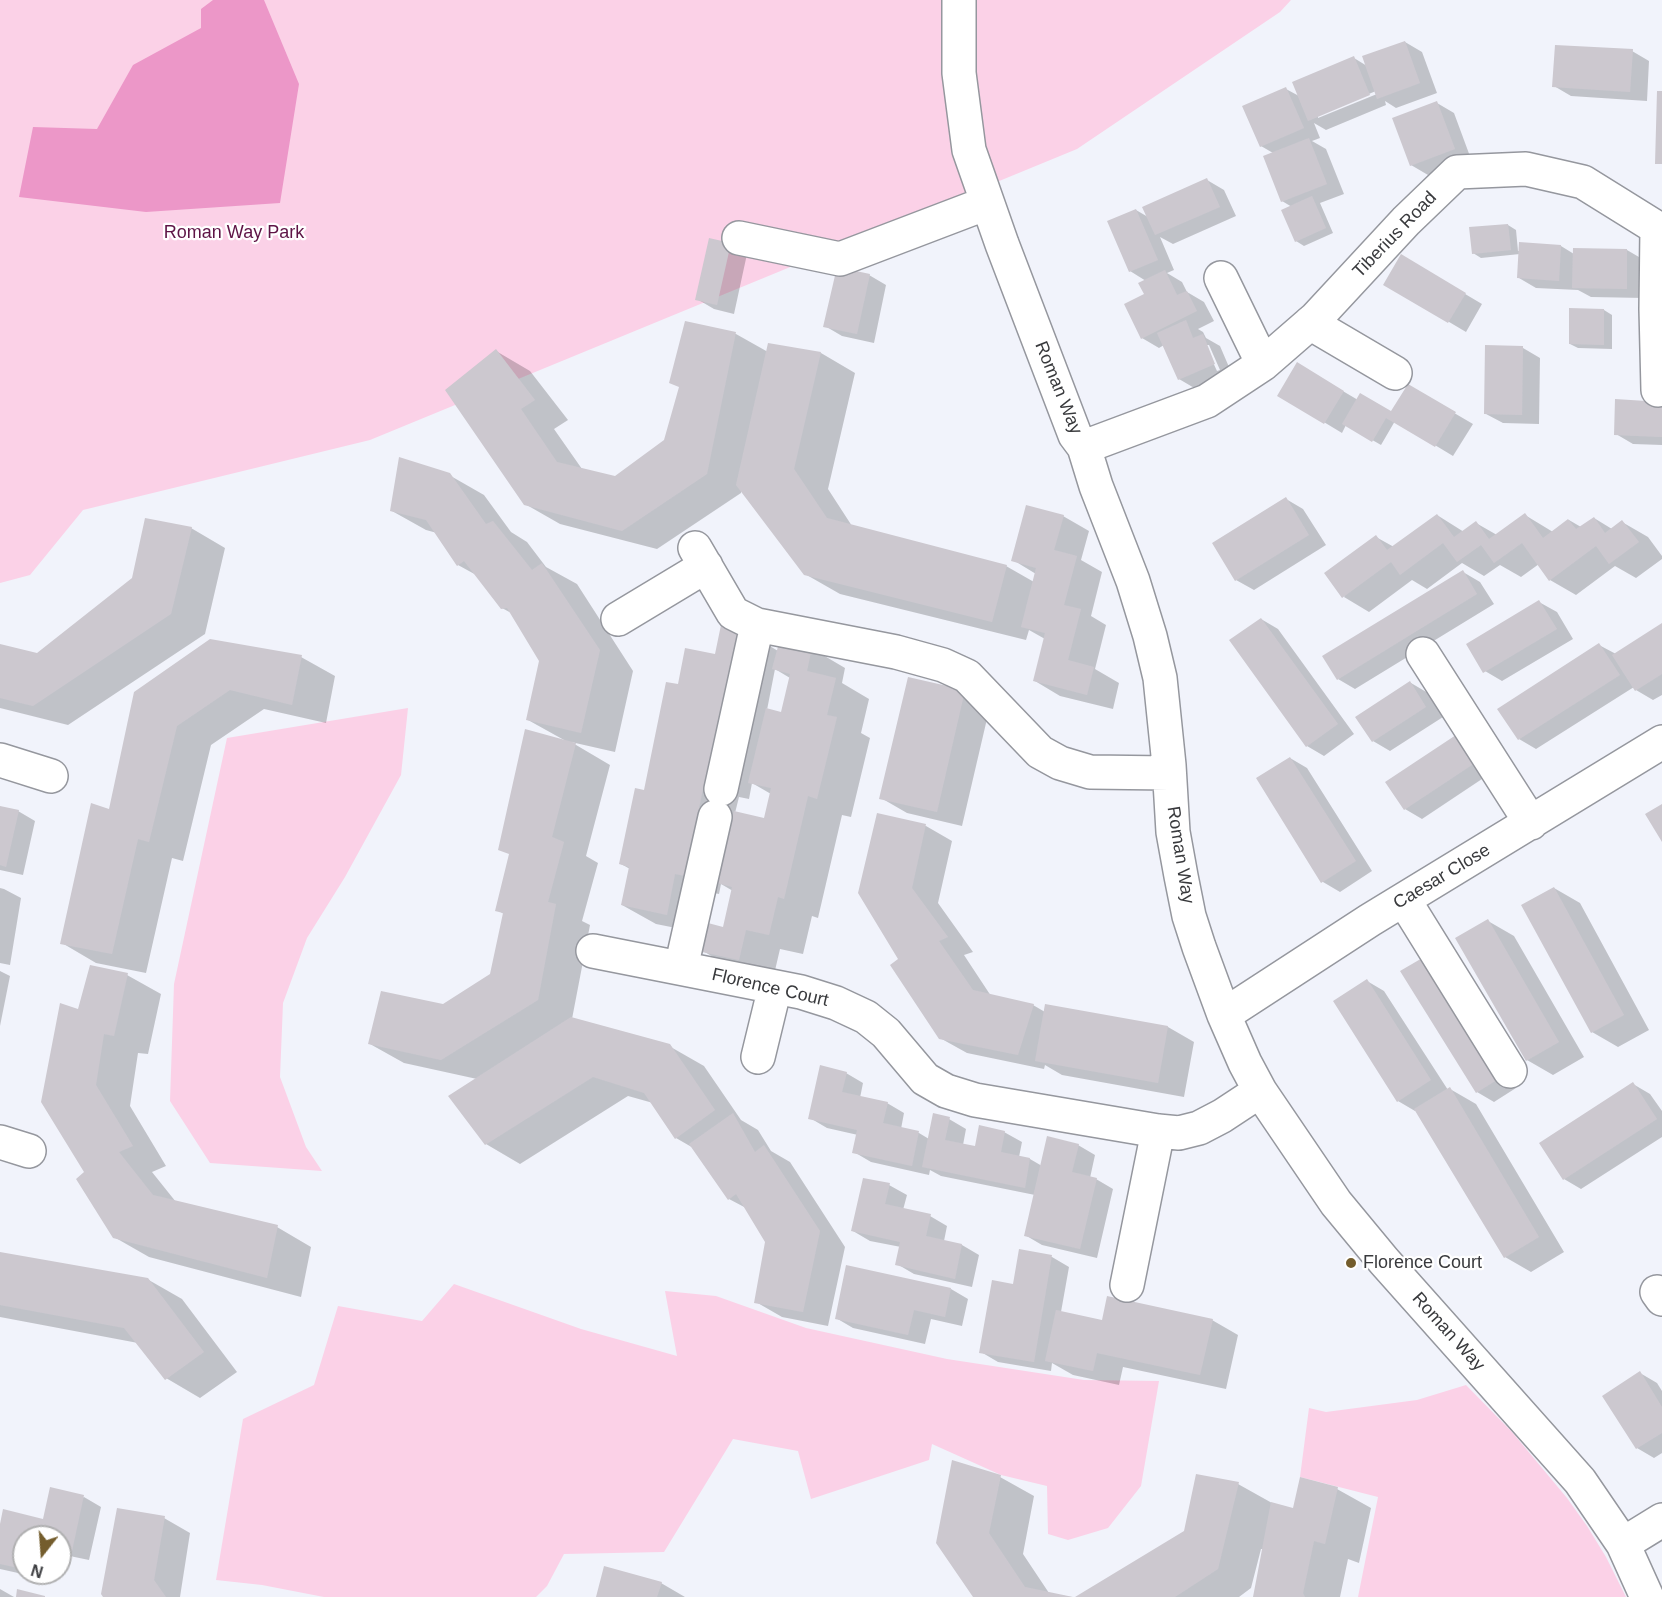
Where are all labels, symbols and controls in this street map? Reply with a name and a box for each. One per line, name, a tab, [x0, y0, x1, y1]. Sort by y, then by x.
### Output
street label: Tiberius Road	[1349, 187, 1441, 283]
park label: Roman Way Park	[164, 222, 304, 244]
street label: Roman Way	[1030, 338, 1086, 438]
street label: Roman Way	[1162, 805, 1198, 905]
street label: Caesar Close	[1390, 840, 1494, 914]
street label: Florence Court	[710, 964, 830, 1012]
place label: Florence Court	[1363, 1252, 1482, 1274]
marker: Florence Court	[1344, 1256, 1358, 1270]
street label: Roman Way	[1407, 1288, 1489, 1376]
north arrow	[12, 1525, 72, 1585]
text: N	[29, 1561, 45, 1581]

